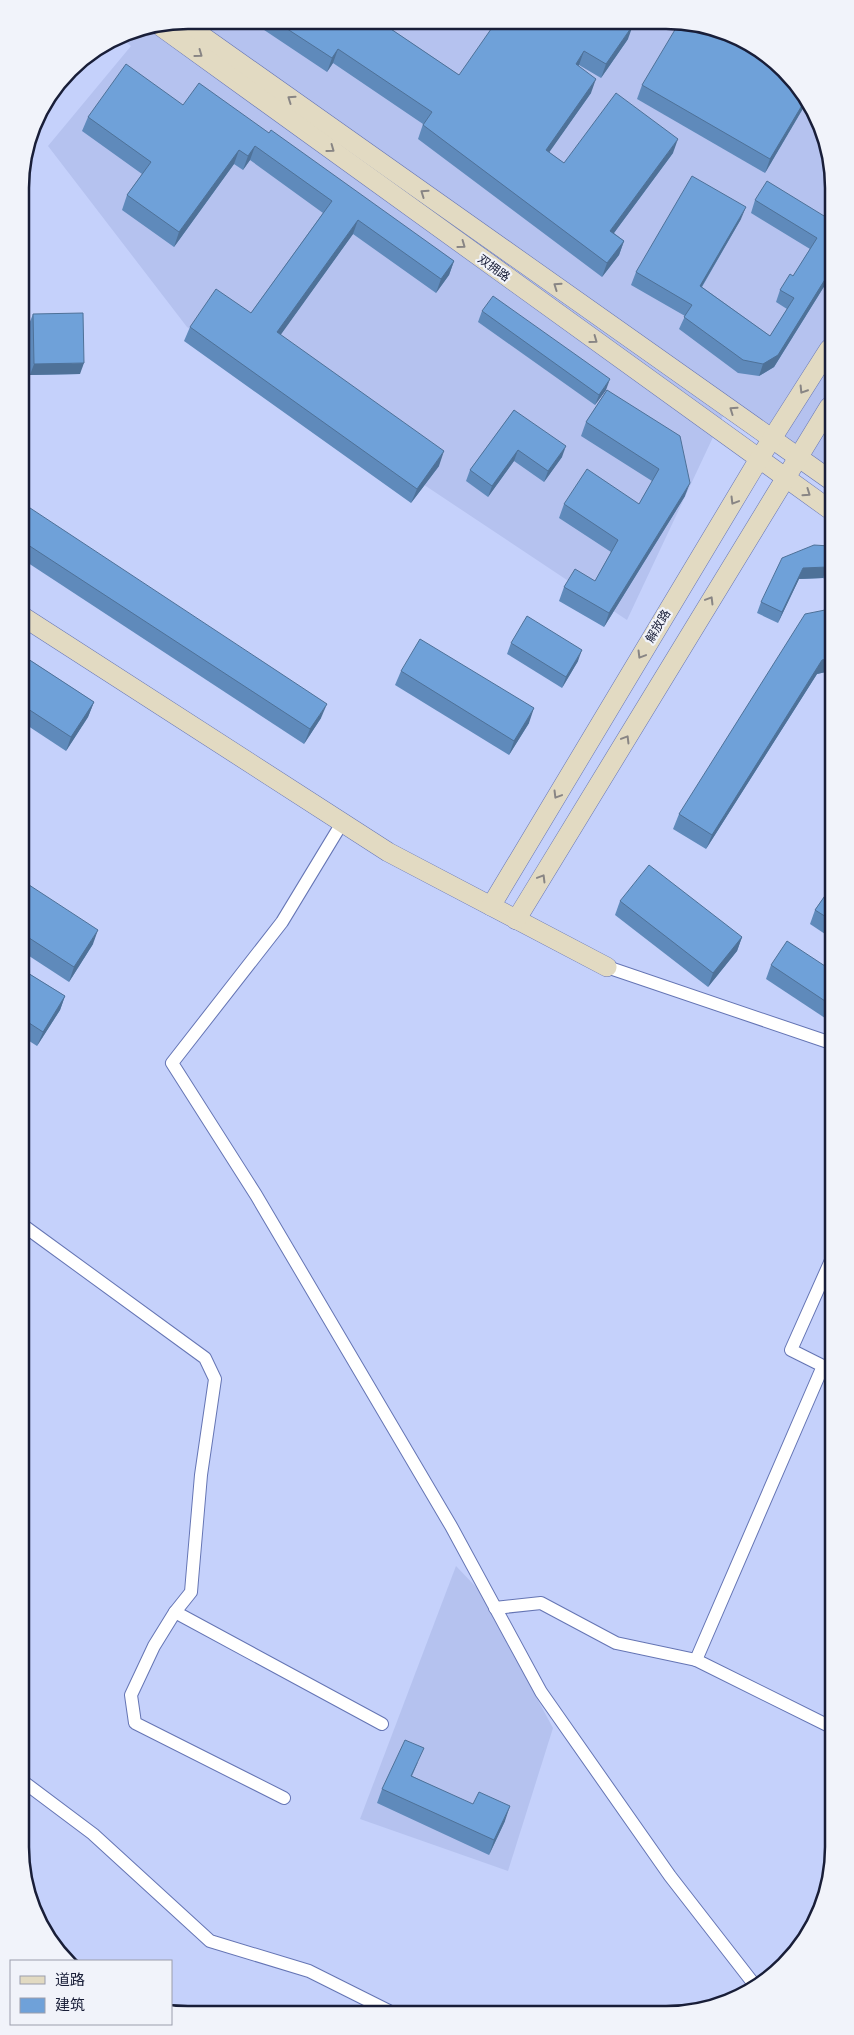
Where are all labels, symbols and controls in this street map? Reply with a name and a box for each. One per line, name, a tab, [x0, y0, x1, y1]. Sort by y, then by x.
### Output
one-way arrow	[193, 48, 203, 57]
one-way arrow	[287, 96, 297, 105]
one-way arrow	[325, 144, 334, 152]
one-way arrow	[421, 190, 430, 198]
one-way arrow	[456, 239, 466, 248]
street label: 双拥路	[475, 252, 513, 284]
one-way arrow	[553, 283, 563, 292]
one-way arrow	[588, 334, 598, 343]
one-way arrow	[800, 385, 809, 394]
one-way arrow	[729, 407, 738, 416]
one-way arrow	[801, 487, 811, 496]
one-way arrow	[730, 495, 740, 504]
one-way arrow	[704, 596, 713, 605]
street label: 解放路	[643, 607, 673, 645]
one-way arrow	[637, 650, 647, 659]
one-way arrow	[619, 735, 629, 744]
one-way arrow	[554, 789, 564, 798]
one-way arrow	[535, 874, 545, 883]
legend	[10, 1960, 172, 2025]
text: 道路	[55, 1971, 85, 1989]
text: 建筑	[55, 1996, 85, 2014]

